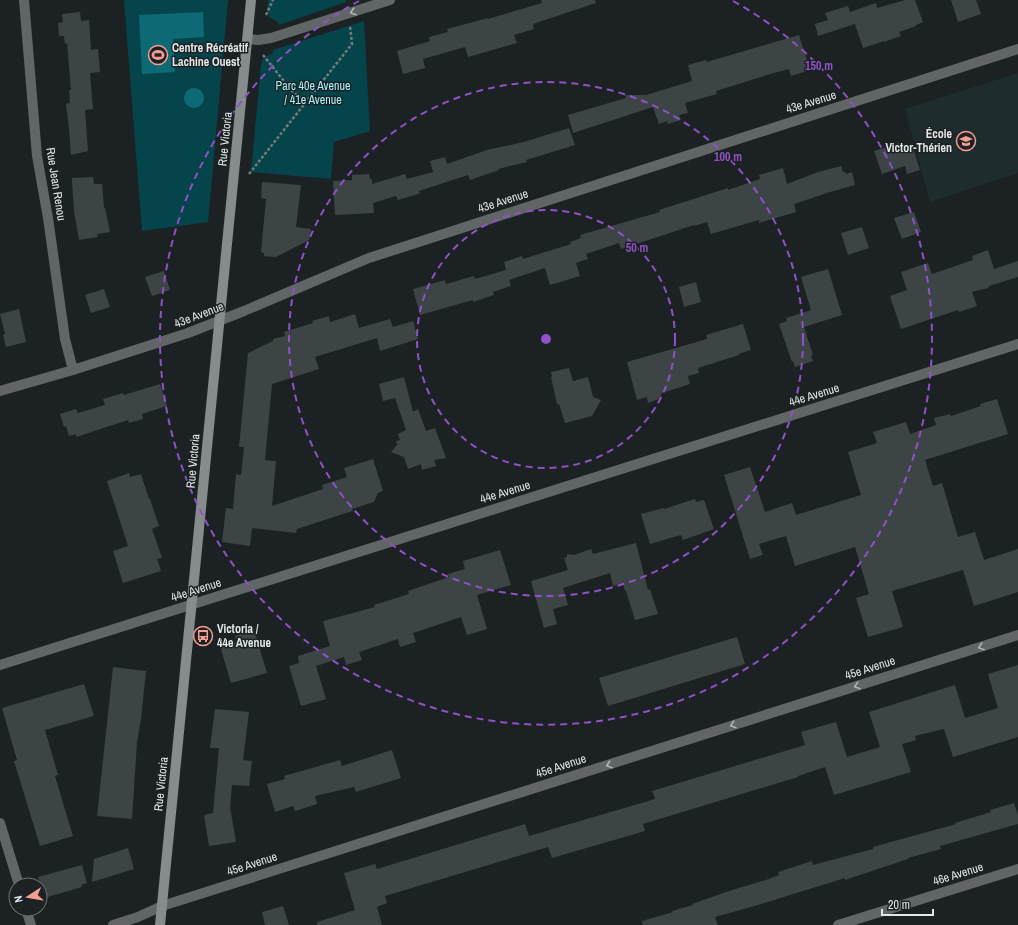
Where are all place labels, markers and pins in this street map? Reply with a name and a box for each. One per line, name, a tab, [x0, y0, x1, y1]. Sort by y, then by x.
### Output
place label: Centre Récréatif Lachine Ouest	[172, 40, 249, 70]
sports icon: Centre Récréatif Lachine Ouest	[147, 44, 169, 66]
place label: École Victor-Thérien	[885, 126, 953, 156]
school or university icon: École Victor-Thérien	[955, 130, 977, 152]
centre of rings	[539, 332, 553, 346]
place label: Victoria / 44e Avenue	[217, 621, 272, 651]
bus stop icon: Victoria / 44e Avenue	[192, 625, 214, 647]

